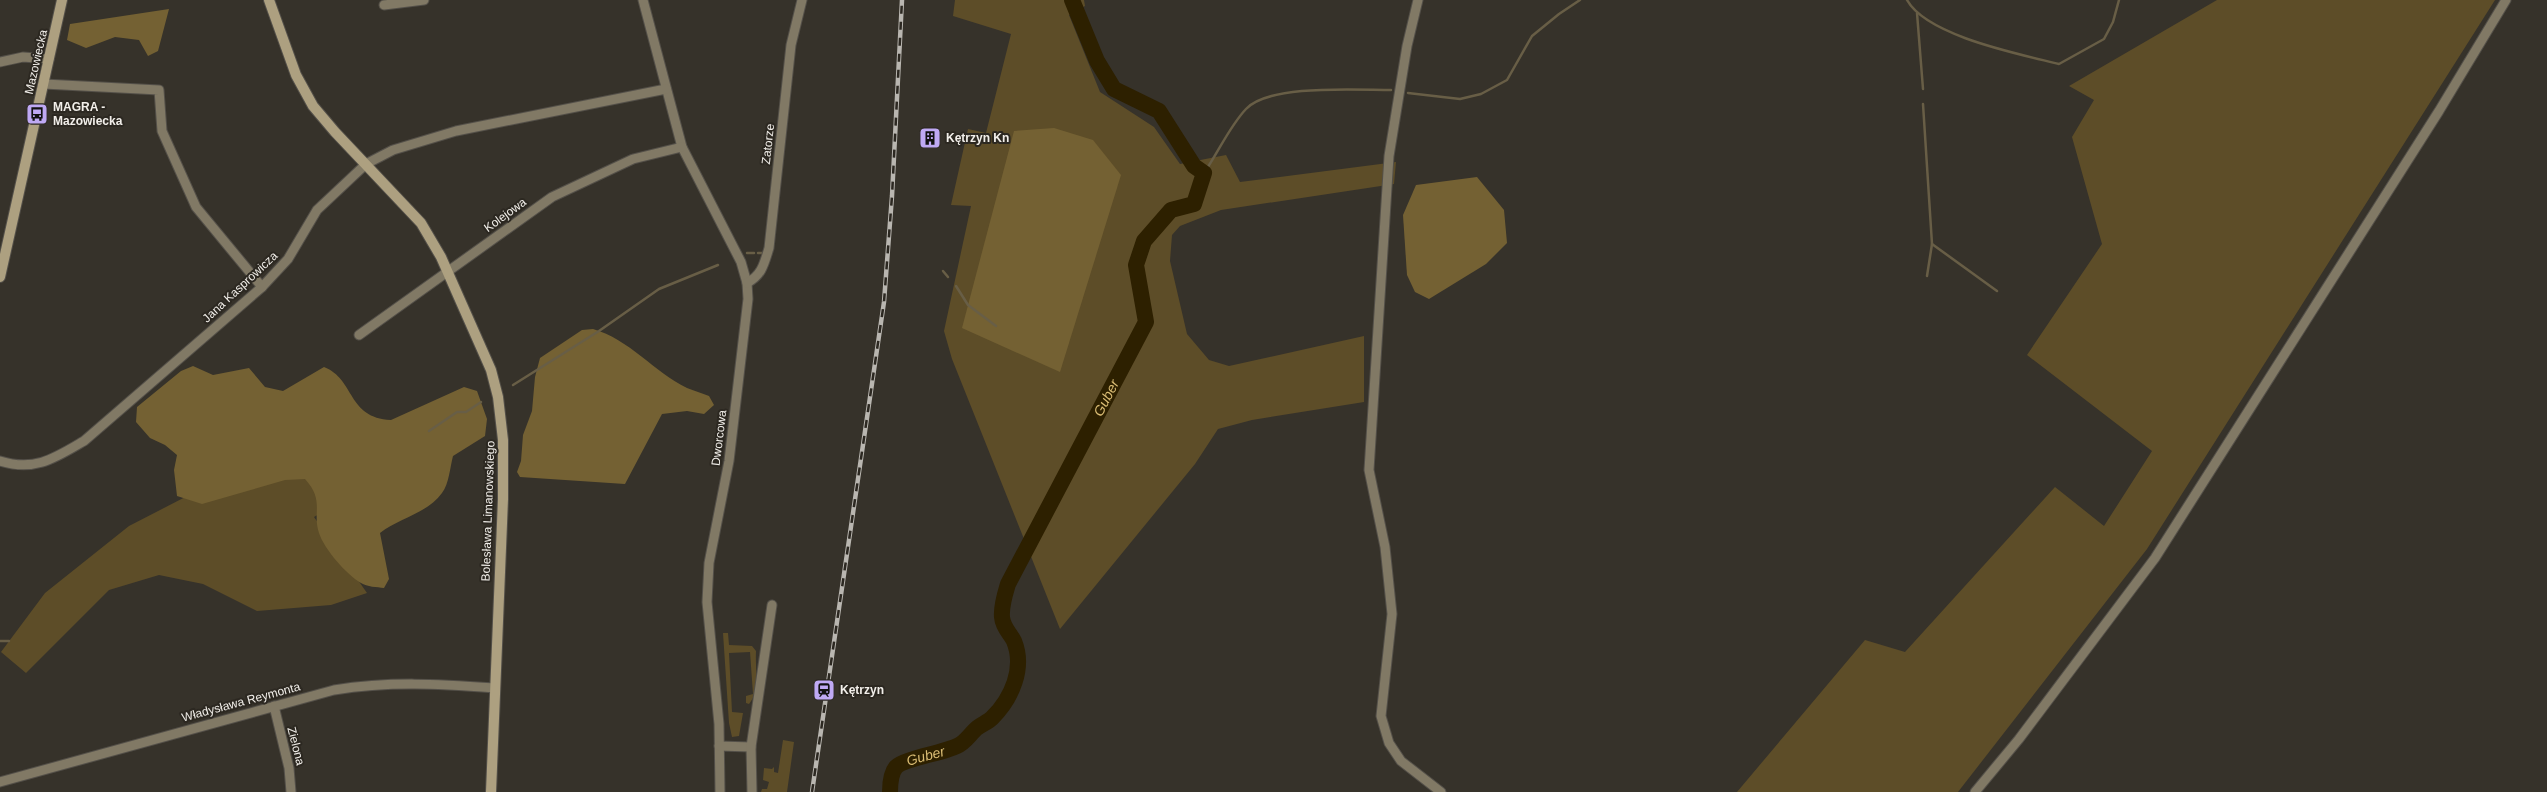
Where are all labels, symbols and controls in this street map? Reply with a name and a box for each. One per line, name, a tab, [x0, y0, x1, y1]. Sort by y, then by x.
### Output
street label: Mazowiecka	[22, 28, 50, 96]
place label: MAGRA - Mazowiecka	[53, 100, 123, 128]
bus stop icon: MAGRA - Mazowiecka	[25, 102, 49, 126]
street label: Zatorze	[759, 123, 777, 165]
building icon: Kętrzyn Kn	[918, 126, 942, 150]
place label: Kętrzyn Kn	[946, 131, 1009, 145]
street label: Kolejowa	[481, 195, 529, 235]
street label: Jana Kasprowicza	[200, 248, 281, 325]
water label: Guber	[1090, 376, 1123, 419]
street label: Dworcowa	[709, 409, 729, 467]
street label: Bolesława Limanowskiego	[479, 440, 497, 582]
station icon: Kętrzyn	[812, 678, 836, 702]
street label: Władysława Reymonta	[180, 679, 302, 725]
place label: Kętrzyn	[840, 683, 884, 697]
street label: Zielona	[284, 725, 308, 767]
water label: Guber	[904, 743, 948, 769]

